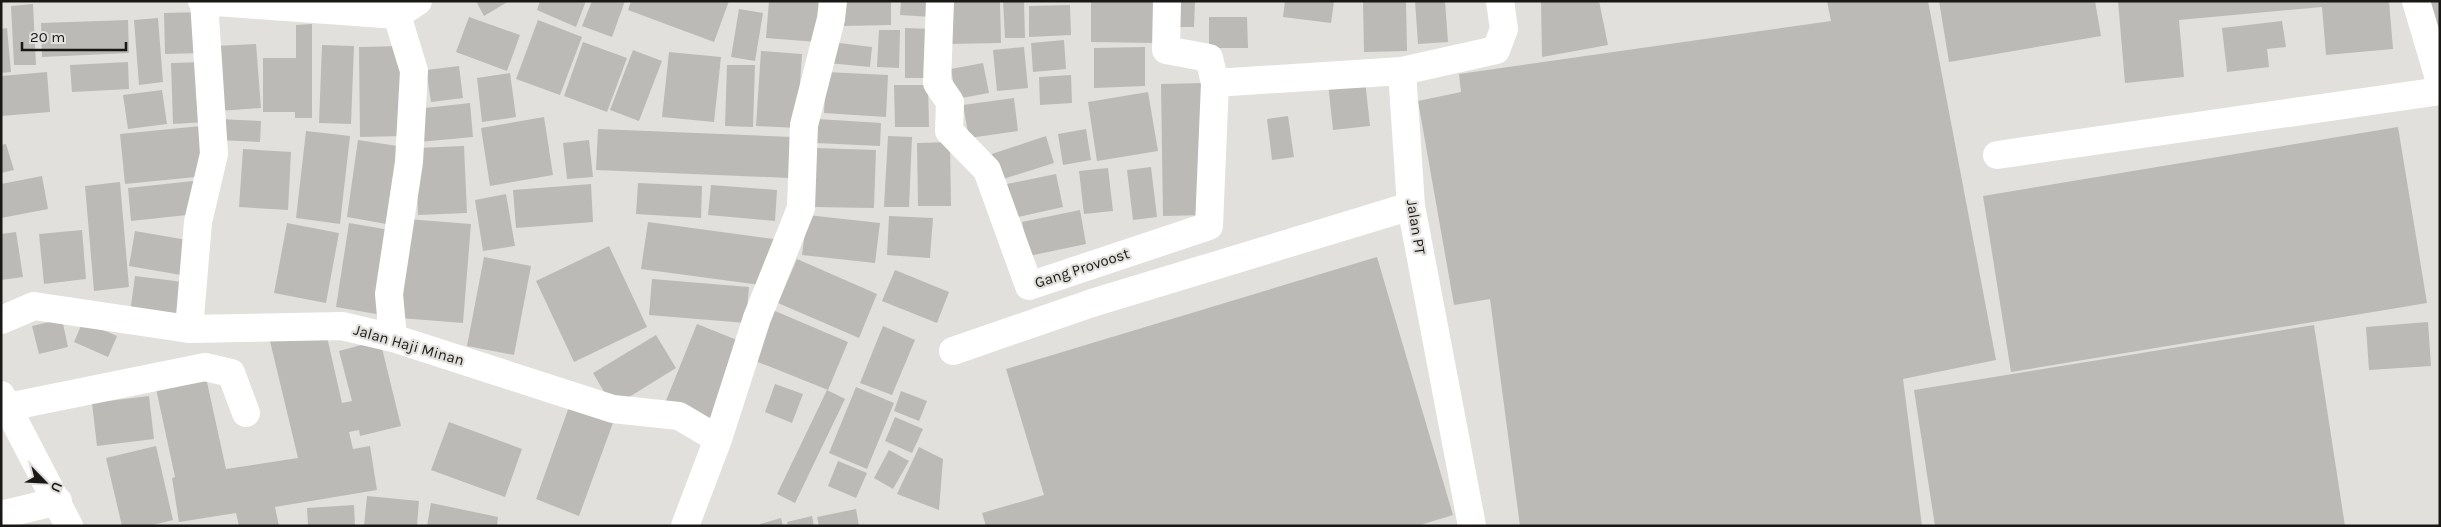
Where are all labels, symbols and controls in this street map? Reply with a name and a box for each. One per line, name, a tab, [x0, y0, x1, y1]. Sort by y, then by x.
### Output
scale bar	[22, 20, 126, 52]
text: 20 m	[30, 28, 65, 46]
street label: Jalan PT	[1403, 198, 1429, 256]
street label: Gang Provoost	[1032, 244, 1132, 292]
street label: Jalan Haji Minan	[352, 321, 466, 369]
north arrow	[20, 457, 70, 507]
text: U	[47, 479, 66, 495]

